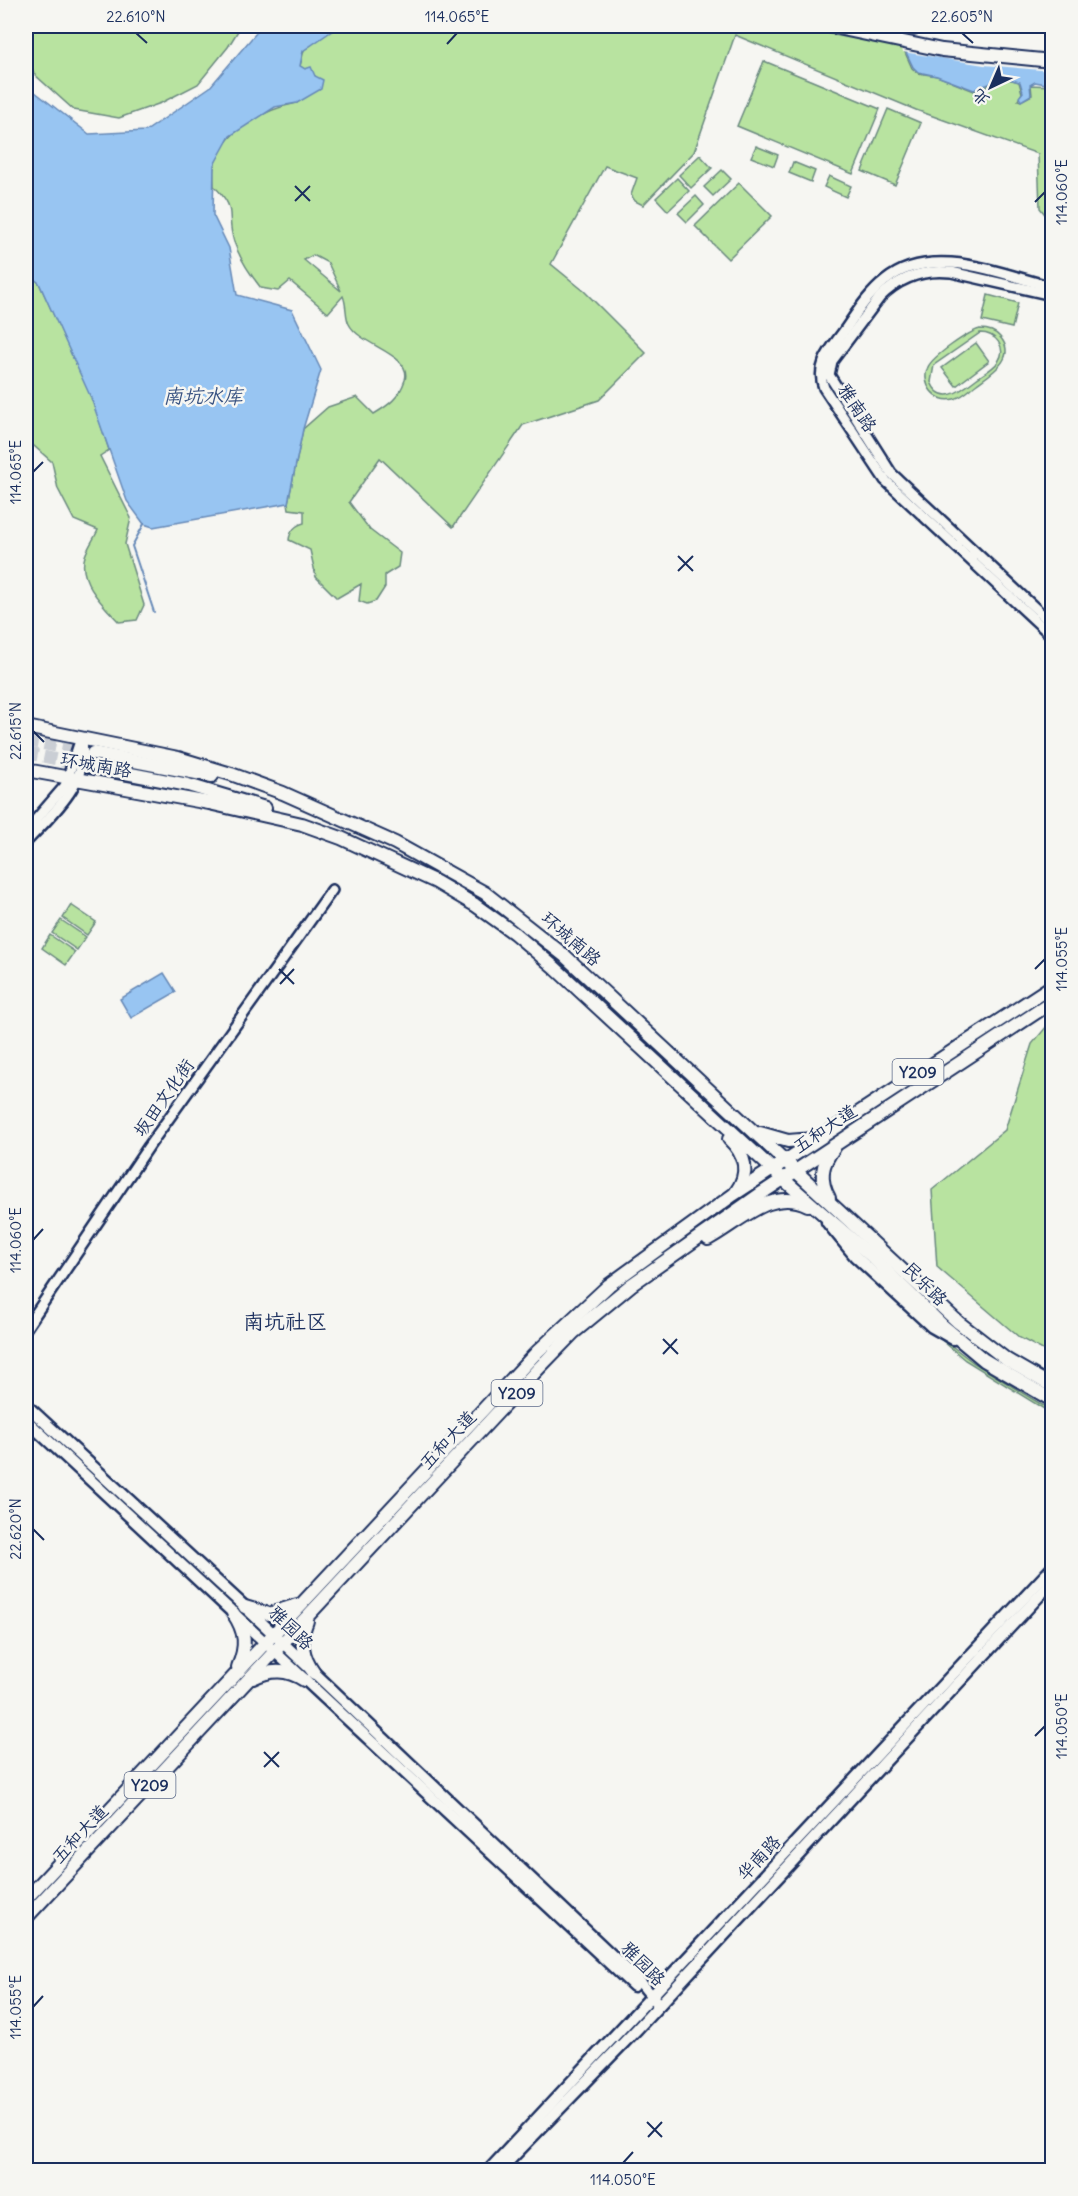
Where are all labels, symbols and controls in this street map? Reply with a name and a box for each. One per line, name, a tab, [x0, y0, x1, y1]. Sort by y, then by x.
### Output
text: 22.610°N	[106, 7, 166, 26]
text: 114.065°E	[425, 7, 490, 26]
text: 22.605°N	[931, 7, 993, 26]
north arrow	[961, 57, 1021, 117]
text: 北	[968, 85, 993, 111]
text: 114.060°E	[1052, 159, 1071, 225]
street label: 雅南路	[833, 379, 882, 437]
water label: 南坑水库	[163, 383, 245, 408]
text: 114.065°E	[6, 439, 25, 504]
text: 22.615°N	[6, 702, 25, 760]
street label: 环城南路	[59, 747, 134, 782]
street label: 环城南路	[537, 906, 606, 971]
text: 114.055°E	[1052, 927, 1071, 991]
street label: 坂田文化街	[128, 1054, 199, 1141]
road number: Y209	[892, 1059, 944, 1085]
street label: 五和大道	[788, 1099, 861, 1158]
text: 114.060°E	[6, 1207, 25, 1273]
street label: 民乐路	[898, 1256, 953, 1311]
district label: 南坑社区	[243, 1308, 327, 1335]
road number: Y209	[492, 1380, 542, 1406]
street label: 五和大道	[415, 1405, 481, 1474]
text: 22.620°N	[6, 1498, 25, 1560]
street label: 雅园路	[264, 1601, 319, 1655]
text: 114.050°E	[1052, 1693, 1071, 1759]
road number: Y209	[124, 1772, 176, 1798]
street label: 五和大道	[47, 1799, 113, 1868]
street label: 华南路	[732, 1830, 785, 1885]
street label: 雅园路	[616, 1936, 671, 1991]
text: 114.055°E	[6, 1975, 25, 2039]
text: 114.050°E	[590, 2170, 656, 2189]

